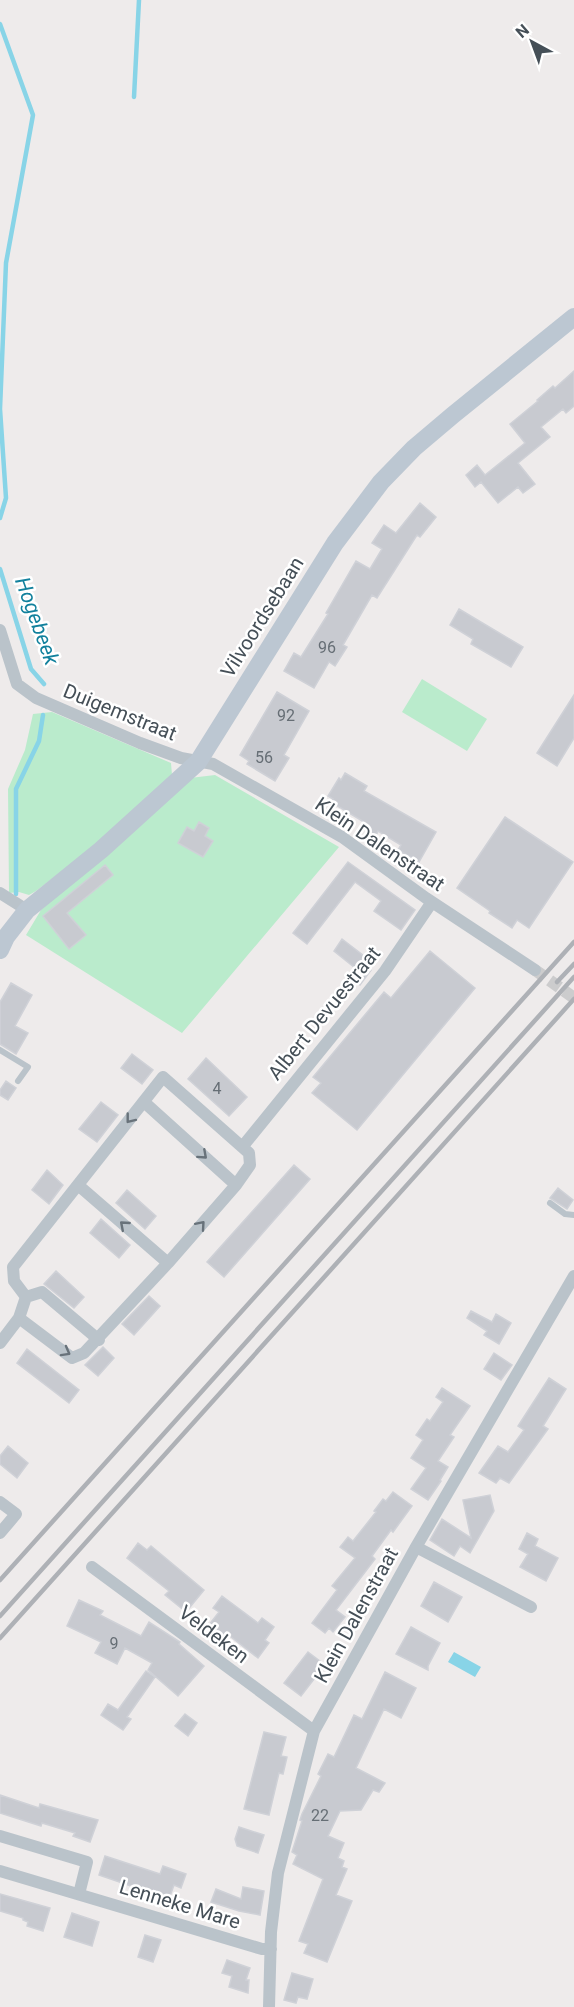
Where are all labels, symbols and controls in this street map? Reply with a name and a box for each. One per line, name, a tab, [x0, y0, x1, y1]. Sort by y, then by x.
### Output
north arrow	[502, 12, 562, 72]
text: N	[512, 20, 533, 42]
street label: Vilvoordsebaan	[215, 552, 309, 682]
water label: Hogebeek	[10, 574, 64, 669]
house number: 96	[318, 638, 336, 657]
street label: Duigemstraat	[60, 678, 180, 746]
house number: 92	[277, 706, 295, 725]
house number: 56	[255, 748, 273, 767]
street label: Klein Dalenstraat	[311, 792, 449, 896]
street label: Albert Devuestraat	[263, 941, 385, 1085]
house number: 4	[213, 1079, 222, 1098]
one-way arrow	[127, 1113, 138, 1124]
one-way arrow	[196, 1148, 207, 1159]
one-way arrow	[120, 1221, 131, 1232]
one-way arrow	[194, 1221, 205, 1232]
one-way arrow	[60, 1345, 70, 1356]
street label: Klein Dalenstraat	[309, 1543, 403, 1687]
street label: Veldeken	[174, 1600, 254, 1668]
house number: 9	[110, 1634, 119, 1653]
house number: 22	[311, 1806, 329, 1825]
street label: Lenneke Mare	[117, 1874, 243, 1934]

